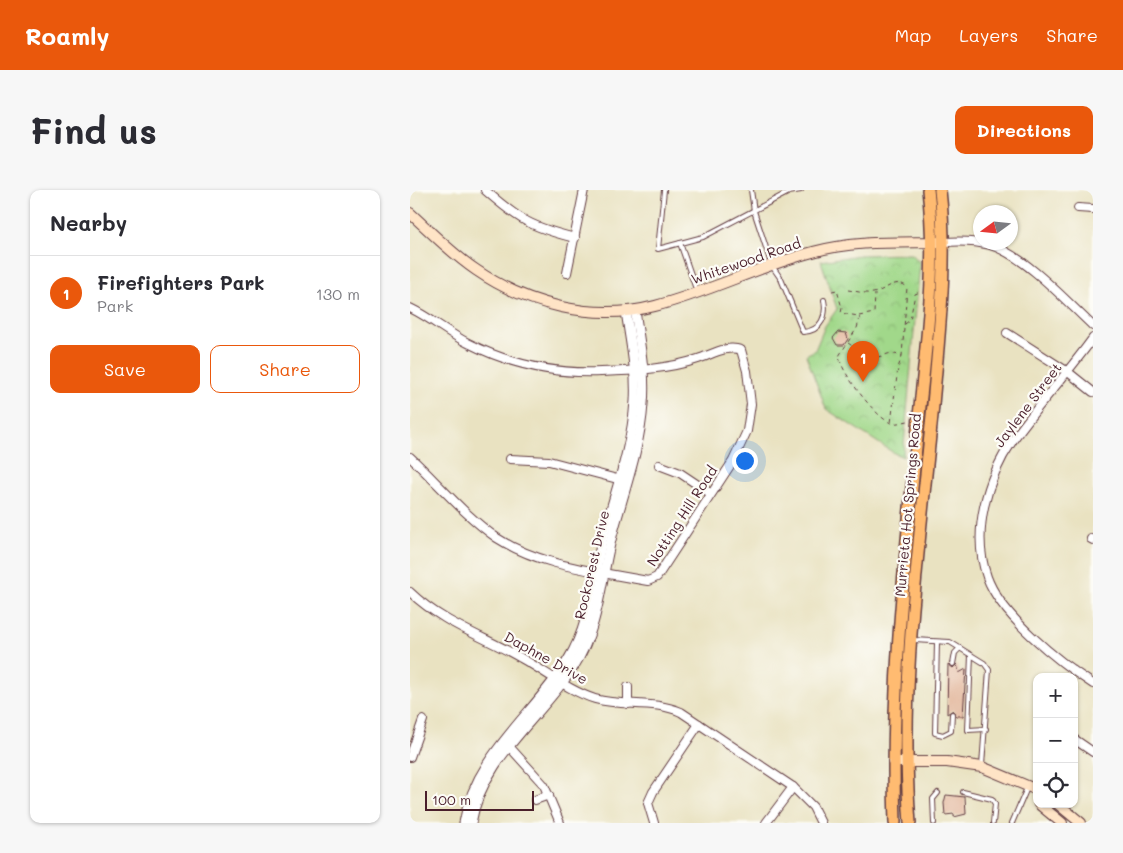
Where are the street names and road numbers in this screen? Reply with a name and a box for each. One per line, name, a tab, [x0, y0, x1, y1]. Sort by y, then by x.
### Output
street label: Whitewood Road	[688, 233, 803, 288]
street label: Jaylene Street	[990, 359, 1066, 451]
street label: Murrieta Hot Springs Road	[890, 412, 925, 597]
street label: Notting Hill Road	[642, 462, 721, 570]
street label: Rockcrest Drive	[570, 509, 613, 621]
street label: Daphne Drive	[501, 627, 591, 688]

